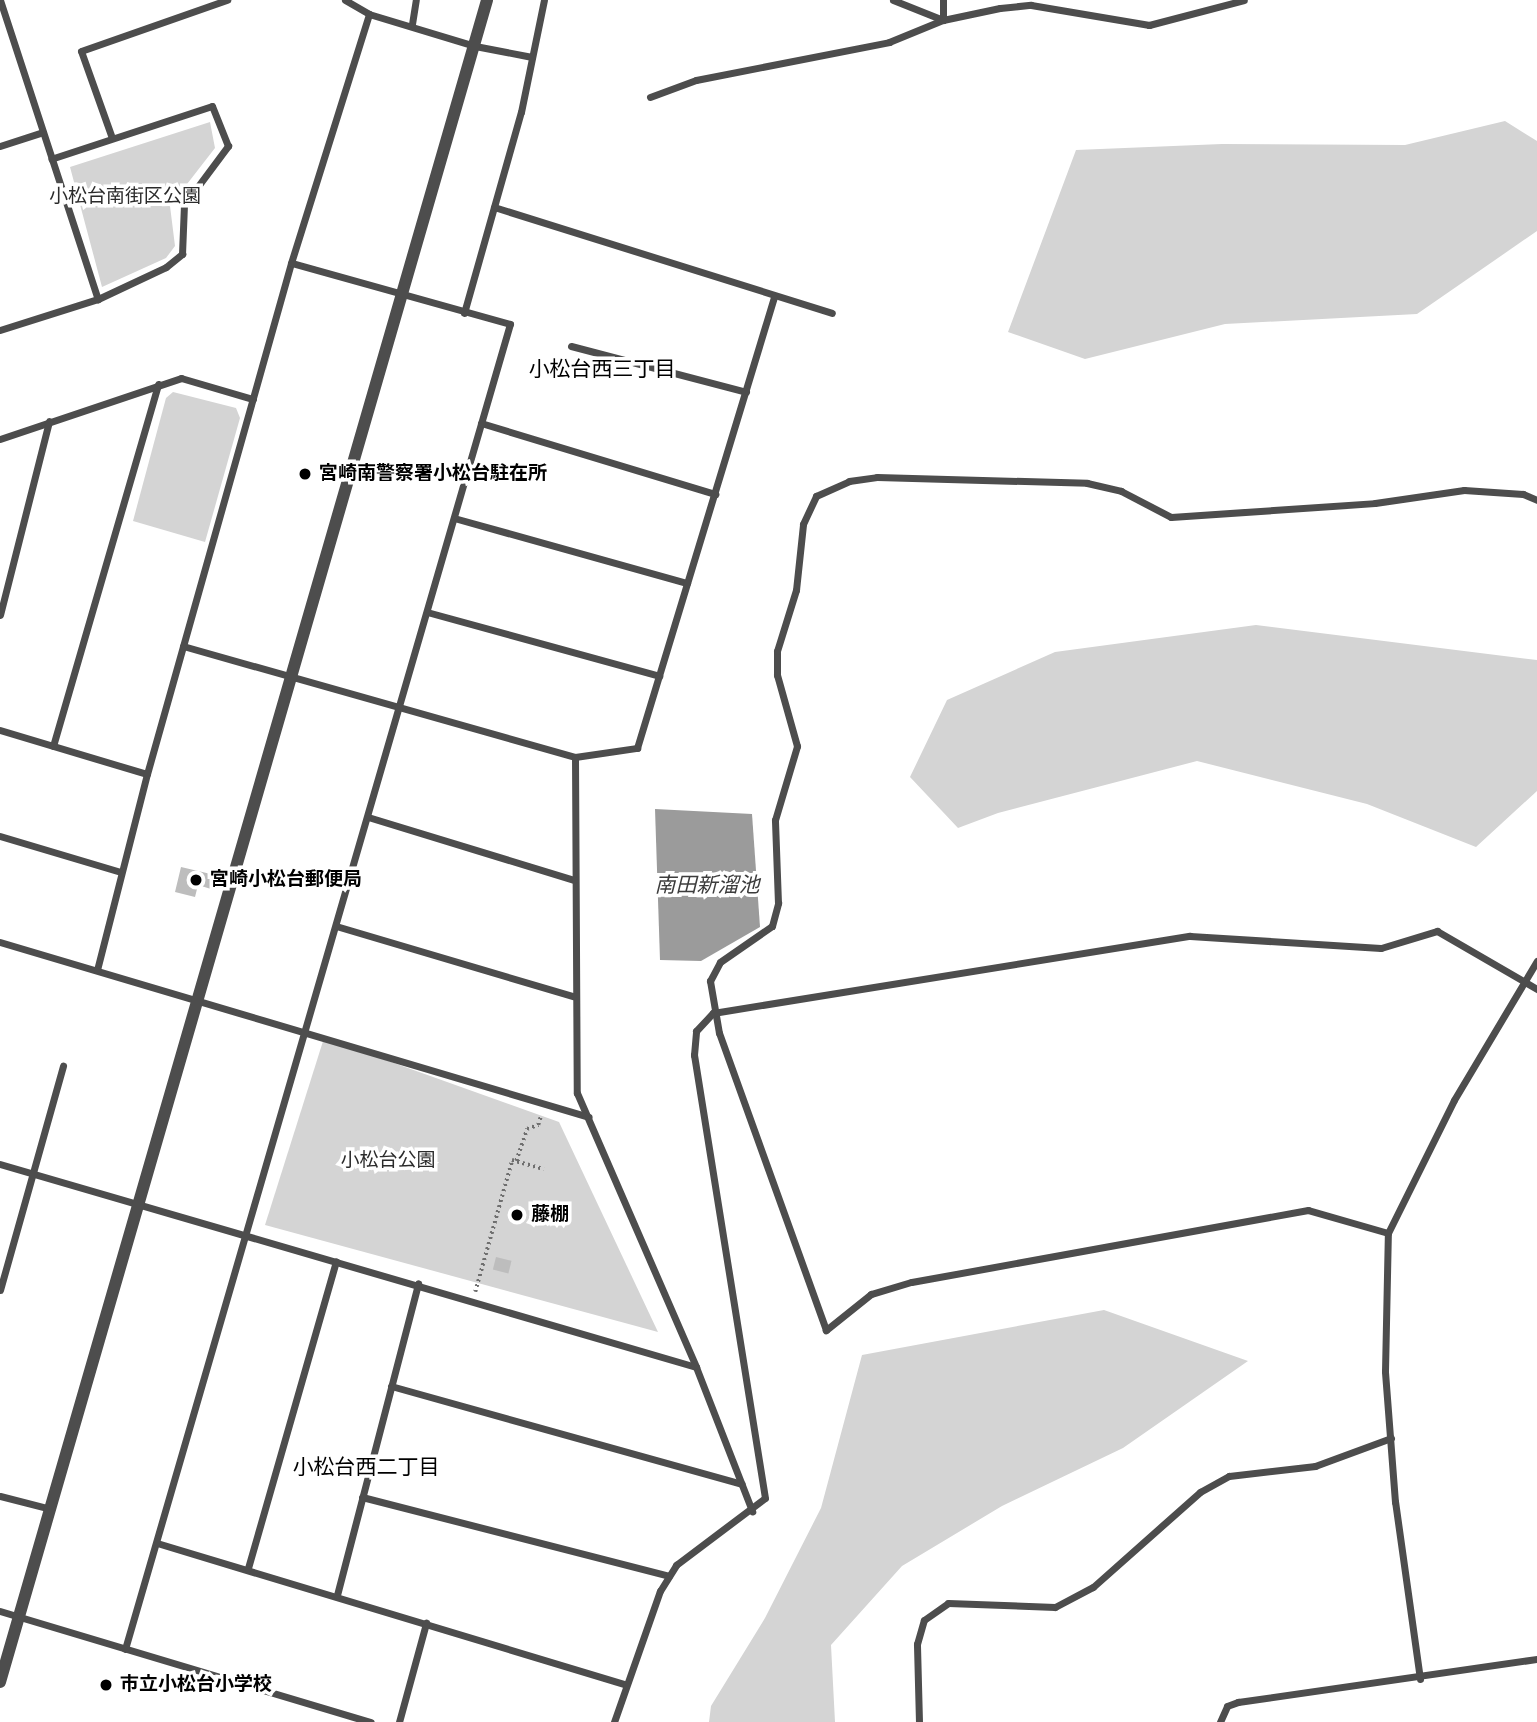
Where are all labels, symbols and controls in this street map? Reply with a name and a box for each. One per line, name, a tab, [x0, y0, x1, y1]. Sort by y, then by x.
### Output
park label: 小松台南街区公園	[49, 186, 201, 208]
district label: 小松台西三丁目	[529, 356, 675, 382]
place label: 宮崎南警察署小松台駐在所	[319, 463, 547, 485]
marker: 宮崎南警察署小松台駐在所	[297, 466, 313, 482]
place label: 宮崎小松台郵便局	[210, 869, 362, 891]
marker: 宮崎小松台郵便局	[188, 872, 204, 888]
water label: 南田新溜池	[655, 872, 759, 898]
park label: 小松台公園	[341, 1150, 435, 1172]
place label: 藤棚	[531, 1204, 569, 1226]
marker: 藤棚	[509, 1207, 525, 1223]
district label: 小松台西二丁目	[293, 1454, 439, 1480]
place label: 市立小松台小学校	[120, 1674, 272, 1696]
marker: 市立小松台小学校	[98, 1677, 114, 1693]

